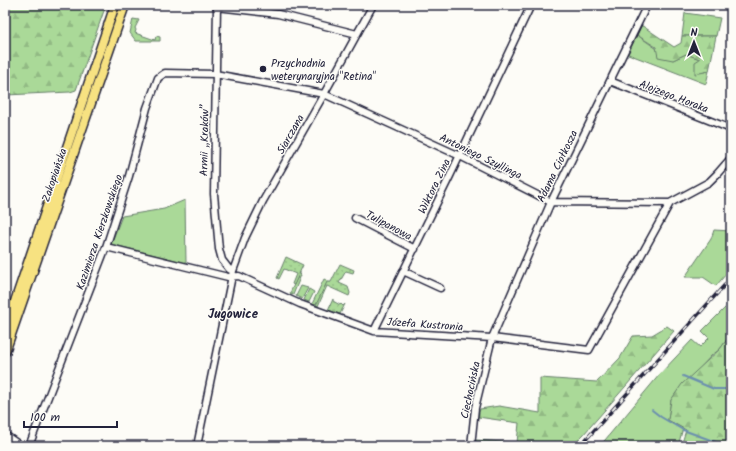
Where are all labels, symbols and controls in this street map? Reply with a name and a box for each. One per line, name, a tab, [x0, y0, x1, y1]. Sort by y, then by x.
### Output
north arrow	[674, 22, 714, 62]
text: N	[691, 24, 698, 42]
place label: Przychodnia weterynaryjna "Retina"	[271, 55, 376, 86]
marker: Przychodnia weterynaryjna "Retina"	[258, 64, 268, 74]
street label: Alojzego Horaka	[636, 75, 711, 118]
street label: Armii „Kraków”	[195, 104, 215, 176]
street label: Siarczana	[272, 111, 309, 158]
street label: Adama Ciołkosza	[533, 127, 583, 206]
street label: Antoniego Szyllinga	[436, 129, 525, 185]
street label: Zakopiańska	[37, 146, 73, 205]
street label: Wiktora Zina	[414, 156, 456, 217]
street label: Kazimierza Kierzkowskiego	[72, 172, 128, 293]
street label: Tulipanowa	[362, 206, 415, 246]
district label: Jugowice	[208, 304, 259, 325]
street label: Józefa Kustronia	[386, 313, 464, 337]
street label: Ciechocińska	[456, 360, 486, 421]
scale bar	[24, 403, 117, 429]
text: 100 m	[30, 408, 61, 427]

